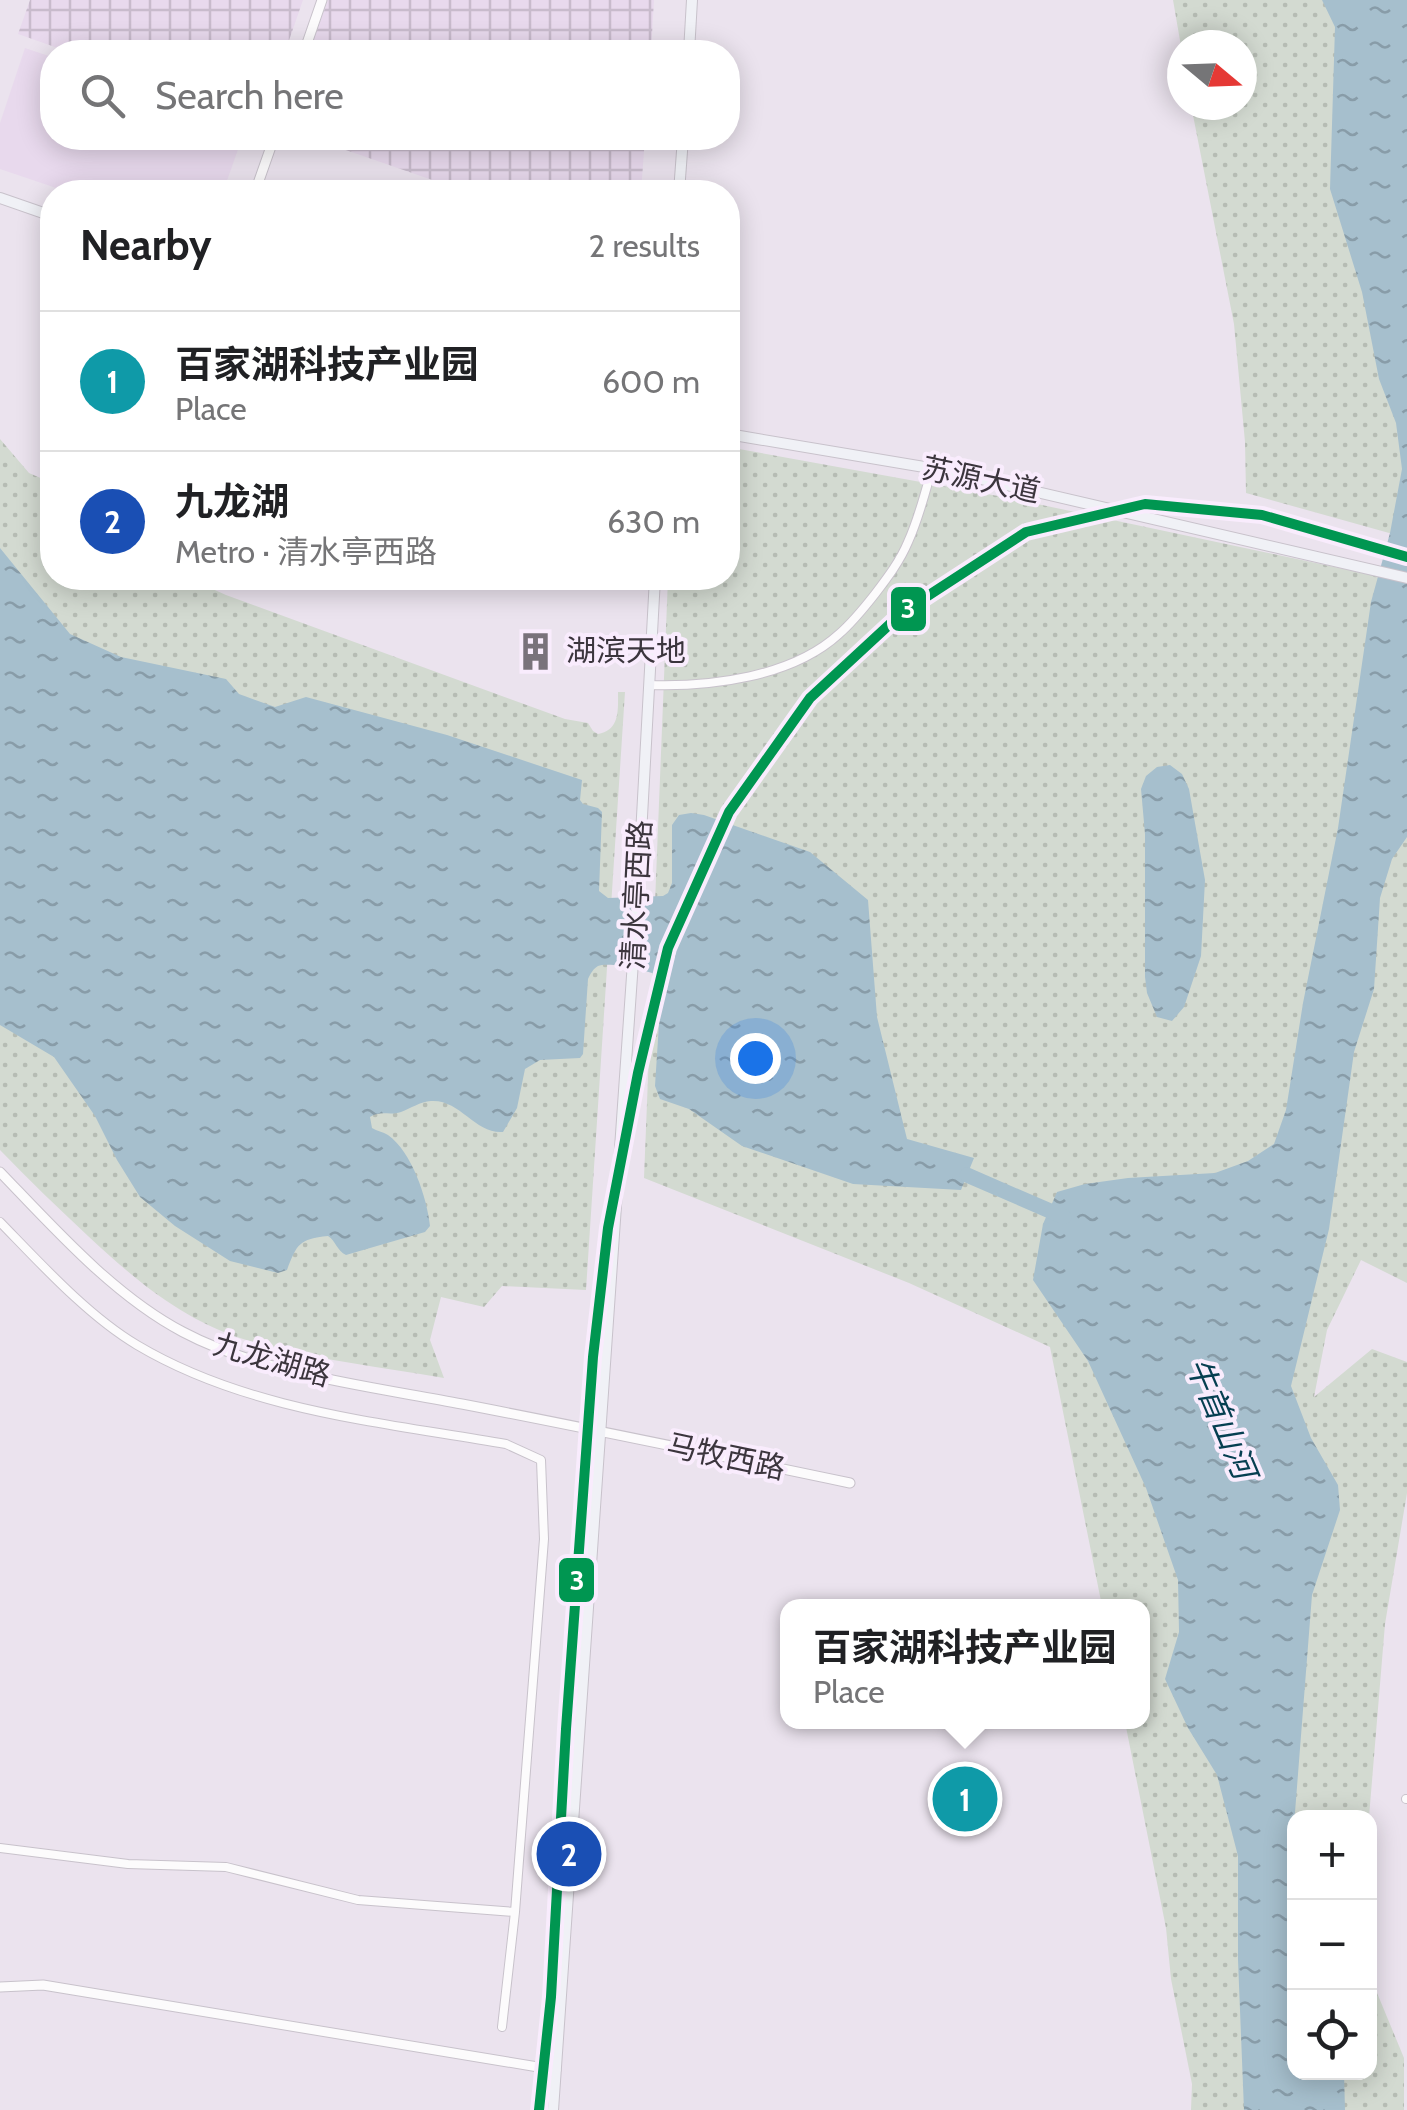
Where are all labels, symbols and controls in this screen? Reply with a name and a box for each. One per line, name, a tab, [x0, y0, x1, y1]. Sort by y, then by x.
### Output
north arrow	[1167, 30, 1257, 120]
search box	[40, 40, 740, 150]
icon: search	[75, 68, 130, 123]
text: Search here	[155, 72, 344, 119]
text: Nearby	[80, 219, 212, 271]
text: 2 results	[589, 226, 700, 265]
text: 百家湖科技产业园	[175, 341, 479, 388]
text: 1	[107, 362, 118, 401]
text: 600 m	[602, 362, 700, 401]
text: Place	[175, 389, 247, 428]
street label: 苏源大道	[919, 449, 1044, 510]
text: 九龙湖	[175, 478, 289, 525]
text: 2	[104, 502, 121, 541]
text: 630 m	[607, 502, 700, 541]
text: Metro · 清水亭西路	[175, 532, 437, 571]
line badge: 3	[889, 585, 928, 633]
text: 3	[900, 591, 916, 625]
building icon: 湖滨天地	[515, 630, 557, 672]
place label: 湖滨天地	[566, 632, 686, 669]
street label: 清水亭西路	[614, 819, 659, 971]
your location	[730, 1033, 781, 1084]
street label: 九龙湖路	[209, 1325, 335, 1394]
water label: 牛首山河	[1179, 1351, 1267, 1490]
street label: 马牧西路	[664, 1426, 789, 1487]
line badge: 3	[557, 1556, 596, 1604]
text: 3	[569, 1563, 585, 1597]
popup	[780, 1599, 1150, 1729]
text: 百家湖科技产业园	[813, 1624, 1117, 1671]
text: Place	[813, 1672, 885, 1711]
pin: 1	[932, 1762, 998, 1836]
map controls	[1287, 1810, 1377, 2080]
button: +	[1287, 1810, 1377, 1900]
pin: 2	[536, 1816, 602, 1892]
button: −	[1287, 1900, 1377, 1990]
button: locate	[1287, 1990, 1377, 2080]

